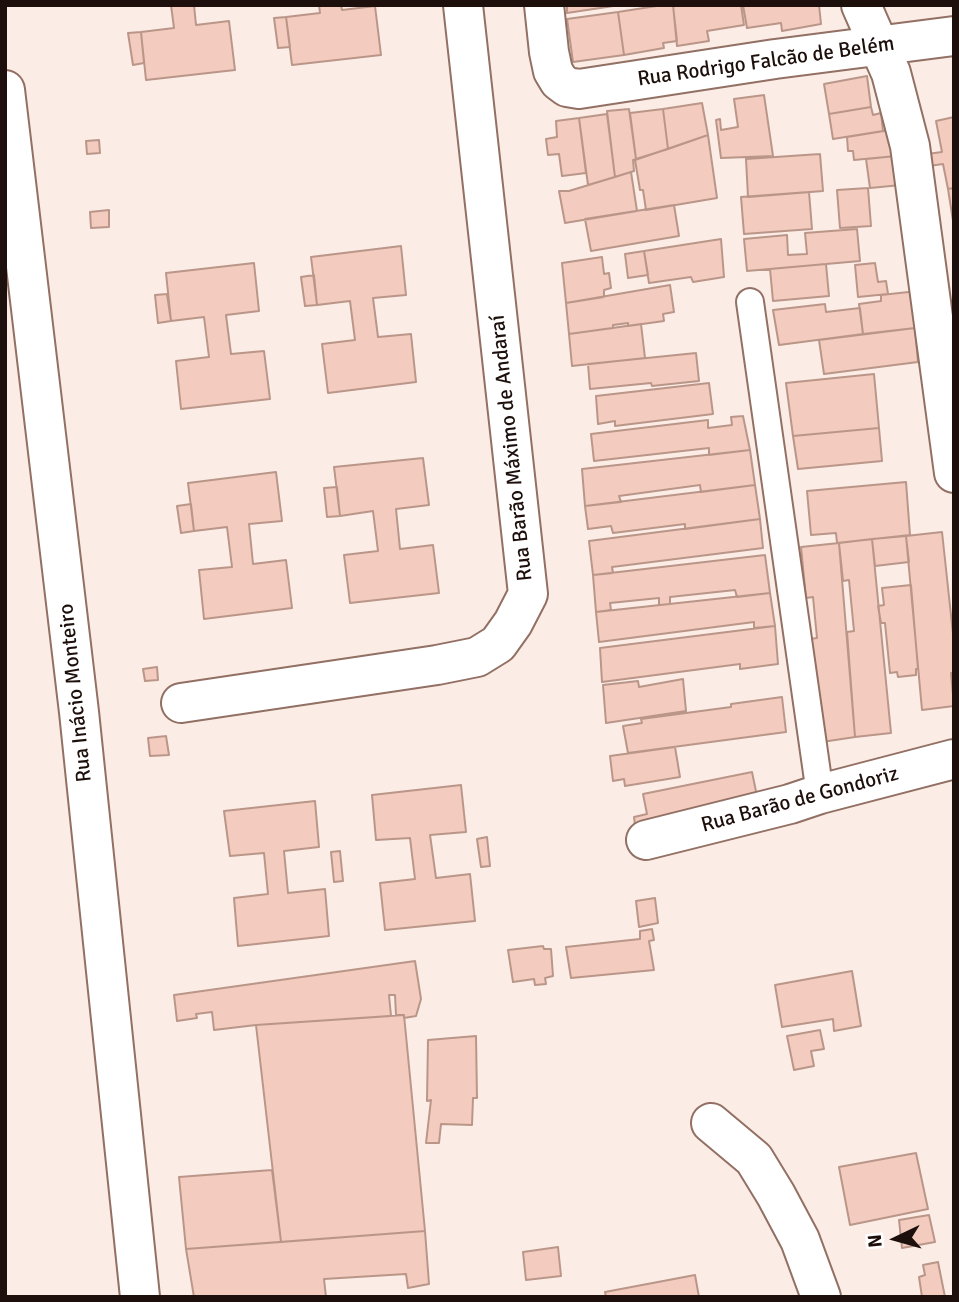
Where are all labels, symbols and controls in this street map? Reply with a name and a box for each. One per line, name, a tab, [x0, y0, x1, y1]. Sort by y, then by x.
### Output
street label: Rua Rodrigo Falcão de Belém	[636, 31, 896, 93]
street label: Rua Barão Máximo de Andaraí	[485, 314, 539, 582]
street label: Rua Inácio Monteiro	[54, 602, 98, 784]
street label: Rua Barão de Gondoriz	[699, 762, 901, 838]
north arrow	[861, 1204, 931, 1274]
text: N	[863, 1233, 888, 1248]

